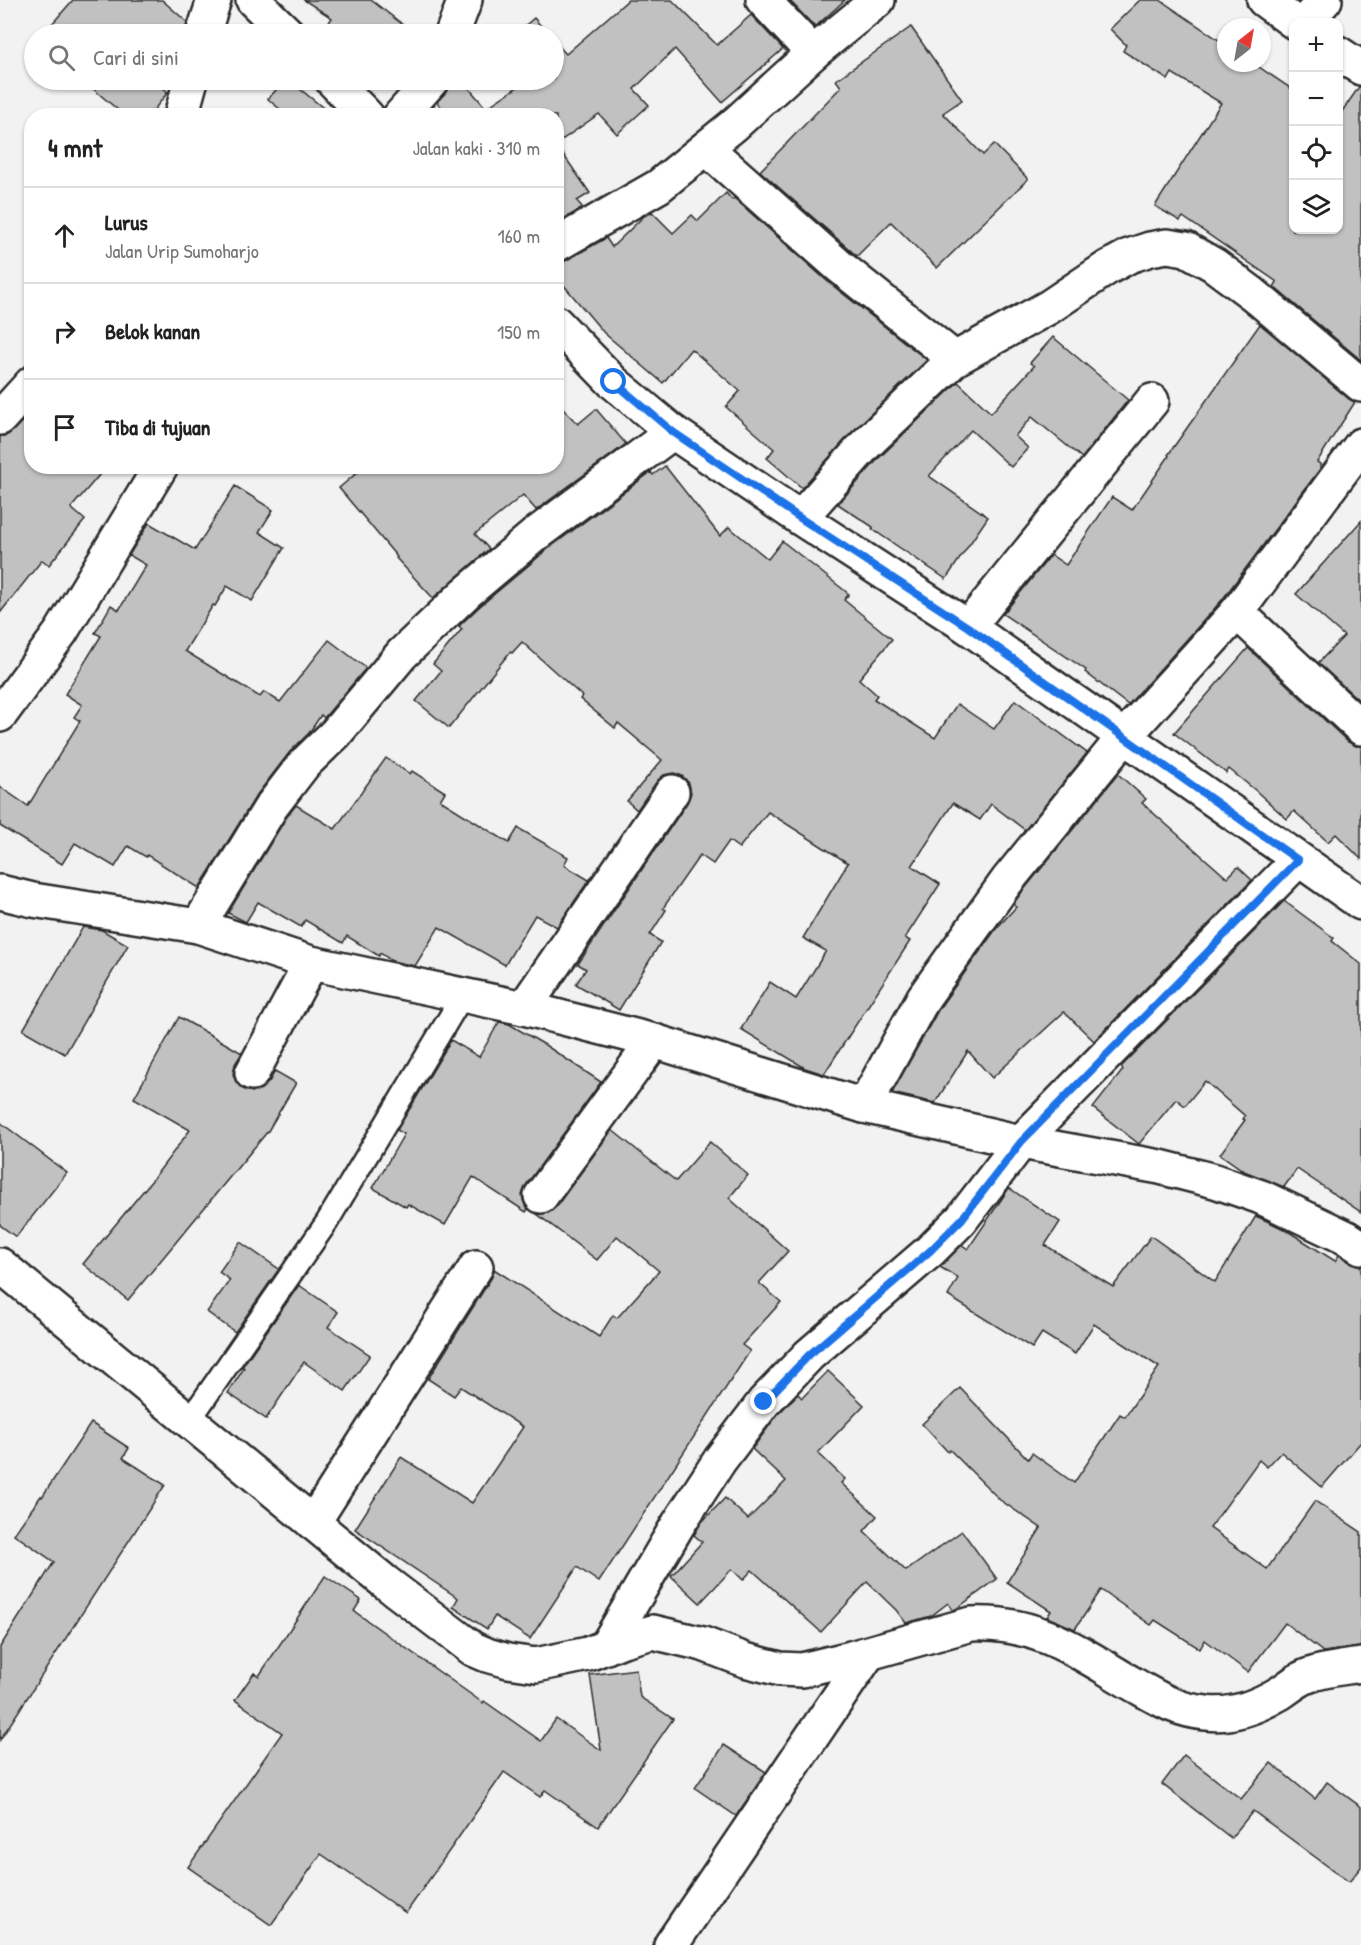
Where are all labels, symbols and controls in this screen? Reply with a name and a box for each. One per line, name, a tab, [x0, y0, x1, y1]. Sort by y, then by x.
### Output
north arrow	[1217, 18, 1271, 72]
map controls	[1289, 18, 1343, 234]
button: +	[1289, 18, 1343, 72]
search box	[24, 24, 564, 90]
icon: search	[45, 41, 78, 74]
text: Cari di sini	[93, 42, 179, 72]
button: −	[1289, 72, 1343, 126]
button: locate	[1289, 126, 1343, 180]
text: 4 mnt	[48, 130, 102, 165]
text: Jalan kaki · 310 m	[412, 134, 540, 161]
button: layers	[1289, 180, 1343, 234]
text: Lurus	[105, 207, 148, 237]
icon: ahead	[48, 219, 81, 252]
text: 160 m	[498, 222, 540, 249]
text: Jalan Urip Sumoharjo	[105, 237, 259, 264]
icon: right	[48, 315, 81, 348]
text: Belok kanan	[105, 316, 200, 346]
text: 150 m	[497, 318, 540, 345]
route start	[600, 368, 626, 394]
icon: arrive	[48, 411, 81, 444]
text: Tiba di tujuan	[105, 412, 210, 442]
route end	[750, 1388, 776, 1414]

